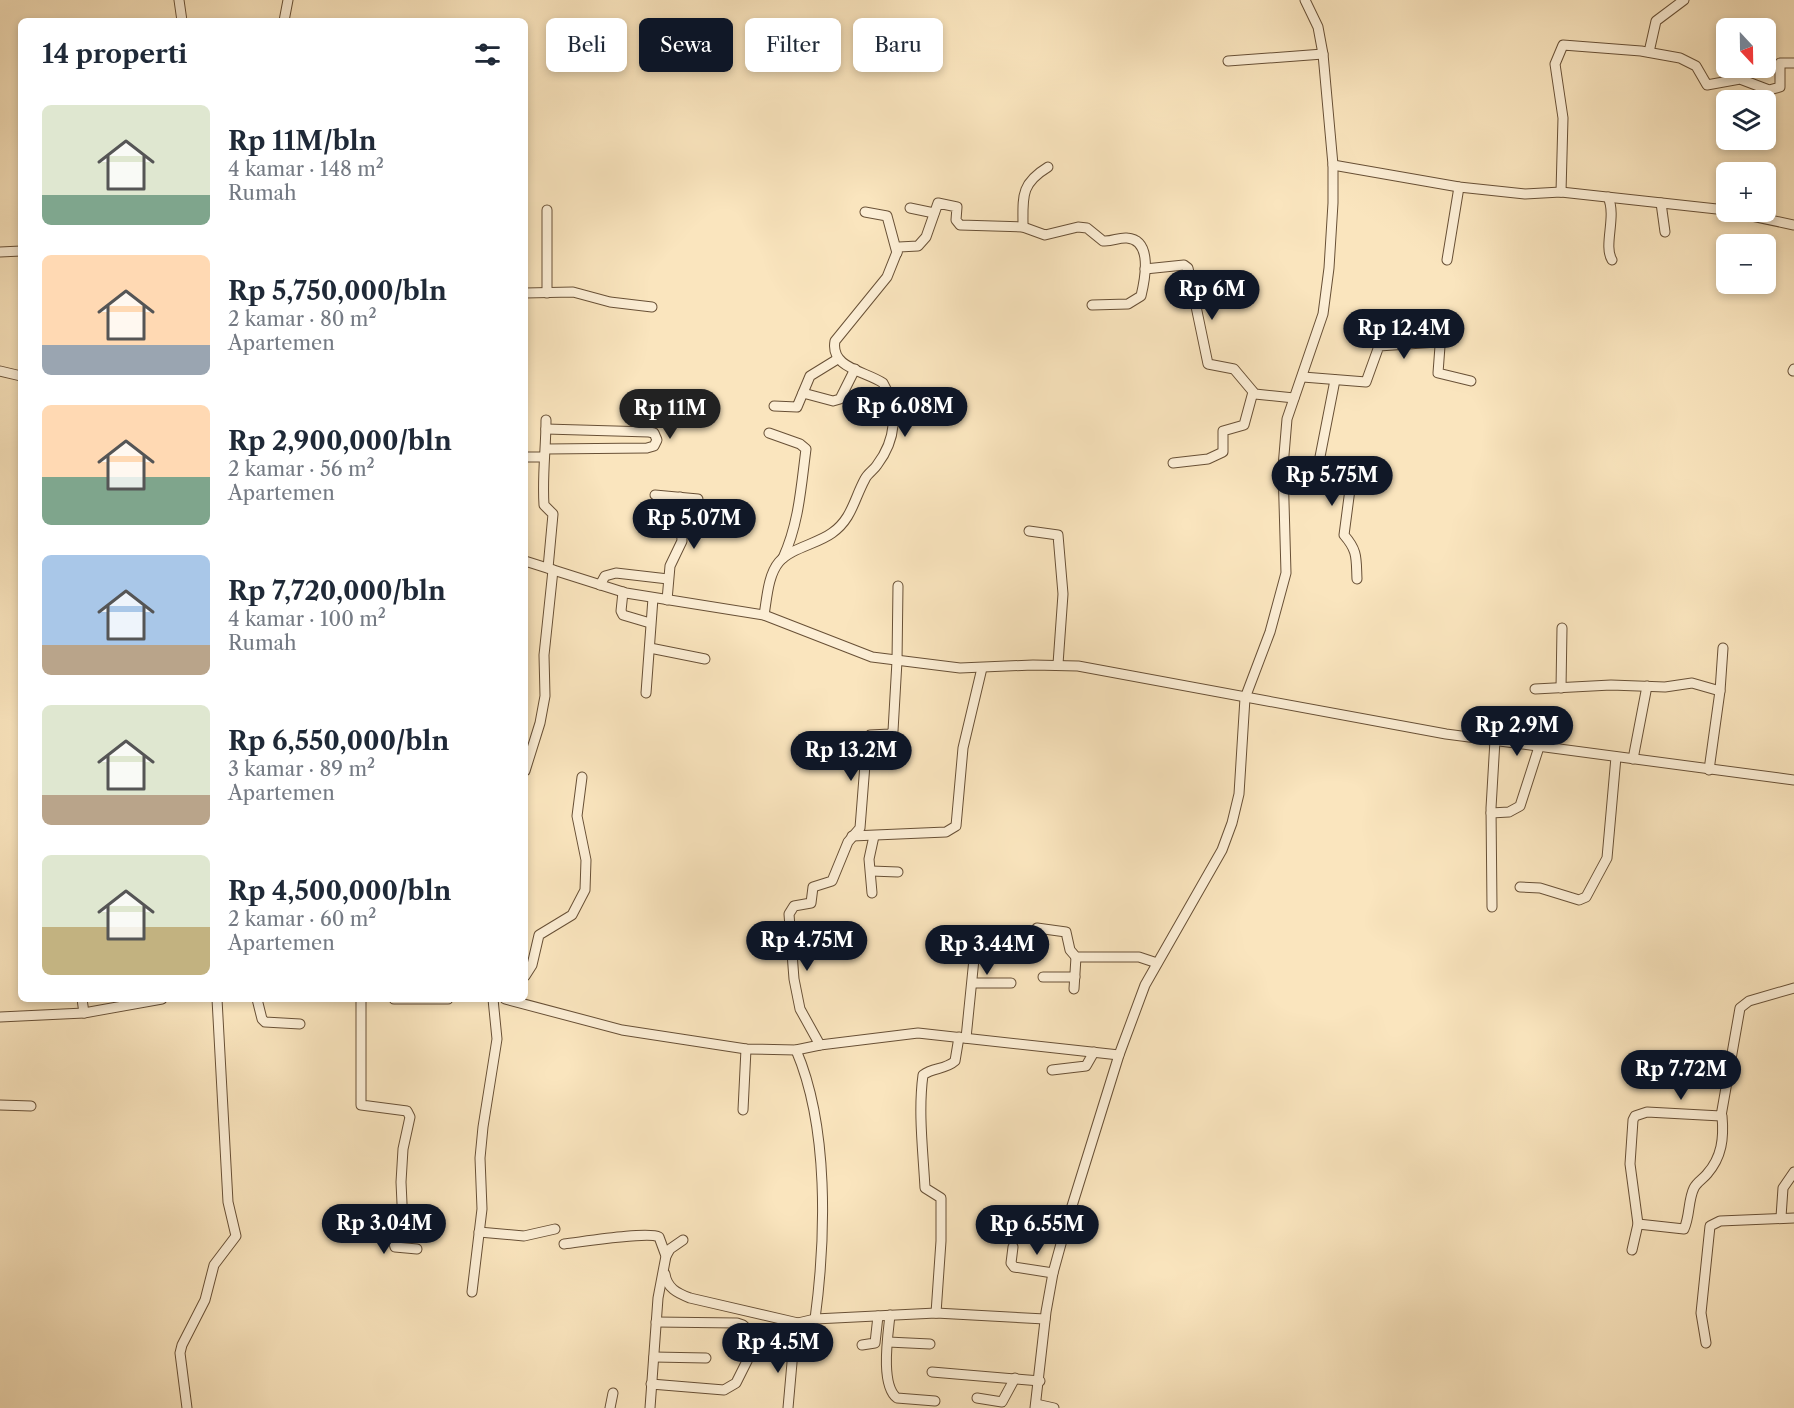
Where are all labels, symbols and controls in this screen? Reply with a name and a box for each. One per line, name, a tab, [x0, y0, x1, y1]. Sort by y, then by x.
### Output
chip: Beli	[546, 18, 627, 72]
chip: Sewa	[639, 18, 733, 72]
chip: Filter	[745, 18, 841, 72]
chip: Baru	[853, 18, 943, 72]
north arrow	[1716, 18, 1776, 78]
map controls	[1716, 18, 1776, 294]
text: 14 properti	[42, 38, 187, 70]
icon: filters	[471, 38, 504, 71]
button: layers	[1716, 90, 1776, 150]
text: Rp 11M/bln	[228, 125, 377, 157]
icon: home	[90, 129, 162, 201]
text: 4 kamar · 148 m²	[228, 157, 384, 181]
button: +	[1716, 162, 1776, 222]
text: Rumah	[228, 181, 297, 205]
button: −	[1716, 234, 1776, 294]
pin: Rp 6M	[1170, 270, 1254, 321]
text: Rp 5,750,000/bln	[228, 275, 447, 307]
text: Rp 6M	[1179, 277, 1246, 301]
icon: home	[90, 279, 162, 351]
text: 2 kamar · 80 m²	[228, 307, 377, 331]
pin: Rp 12.4M	[1342, 309, 1466, 360]
text: Rp 12.4M	[1357, 316, 1451, 340]
text: Apartemen	[228, 331, 335, 355]
pin: Rp 6.08M	[843, 387, 967, 438]
pin: Rp 11M	[621, 389, 719, 440]
text: Rp 6.08M	[856, 394, 954, 418]
text: Rp 11M	[633, 396, 707, 420]
text: Rp 2,900,000/bln	[228, 425, 452, 457]
icon: home	[90, 429, 162, 501]
pin: Rp 5.75M	[1270, 456, 1394, 507]
text: 2 kamar · 56 m²	[228, 457, 375, 481]
text: Rp 5.75M	[1286, 463, 1378, 487]
text: Apartemen	[228, 481, 335, 505]
pin: Rp 5.07M	[632, 499, 756, 550]
text: Rp 5.07M	[647, 506, 741, 530]
text: Rp 7,720,000/bln	[228, 575, 446, 607]
icon: home	[90, 579, 162, 651]
text: 4 kamar · 100 m²	[228, 607, 386, 631]
text: Rumah	[228, 631, 297, 655]
pin: Rp 2.9M	[1462, 706, 1572, 757]
text: Rp 2.9M	[1475, 713, 1559, 737]
text: Rp 6,550,000/bln	[228, 725, 449, 757]
icon: home	[90, 729, 162, 801]
pin: Rp 13.2M	[789, 731, 913, 782]
text: Rp 13.2M	[805, 738, 897, 762]
text: 3 kamar · 89 m²	[228, 757, 375, 781]
text: Apartemen	[228, 781, 335, 805]
text: Rp 4,500,000/bln	[228, 875, 451, 907]
icon: home	[90, 879, 162, 951]
text: 2 kamar · 60 m²	[228, 907, 377, 931]
pin: Rp 4.75M	[745, 921, 869, 972]
pin: Rp 3.44M	[925, 925, 1049, 976]
text: Rp 4.75M	[760, 928, 854, 952]
text: Apartemen	[228, 931, 335, 955]
text: Rp 3.44M	[939, 932, 1035, 956]
pin: Rp 7.72M	[1619, 1050, 1743, 1101]
text: Rp 7.72M	[1635, 1057, 1727, 1081]
pin: Rp 3.04M	[322, 1204, 446, 1255]
pin: Rp 6.55M	[975, 1205, 1099, 1256]
text: Rp 3.04M	[336, 1211, 432, 1235]
text: Rp 6.55M	[990, 1212, 1084, 1236]
pin: Rp 4.5M	[723, 1323, 833, 1374]
text: Rp 4.5M	[736, 1330, 820, 1354]

